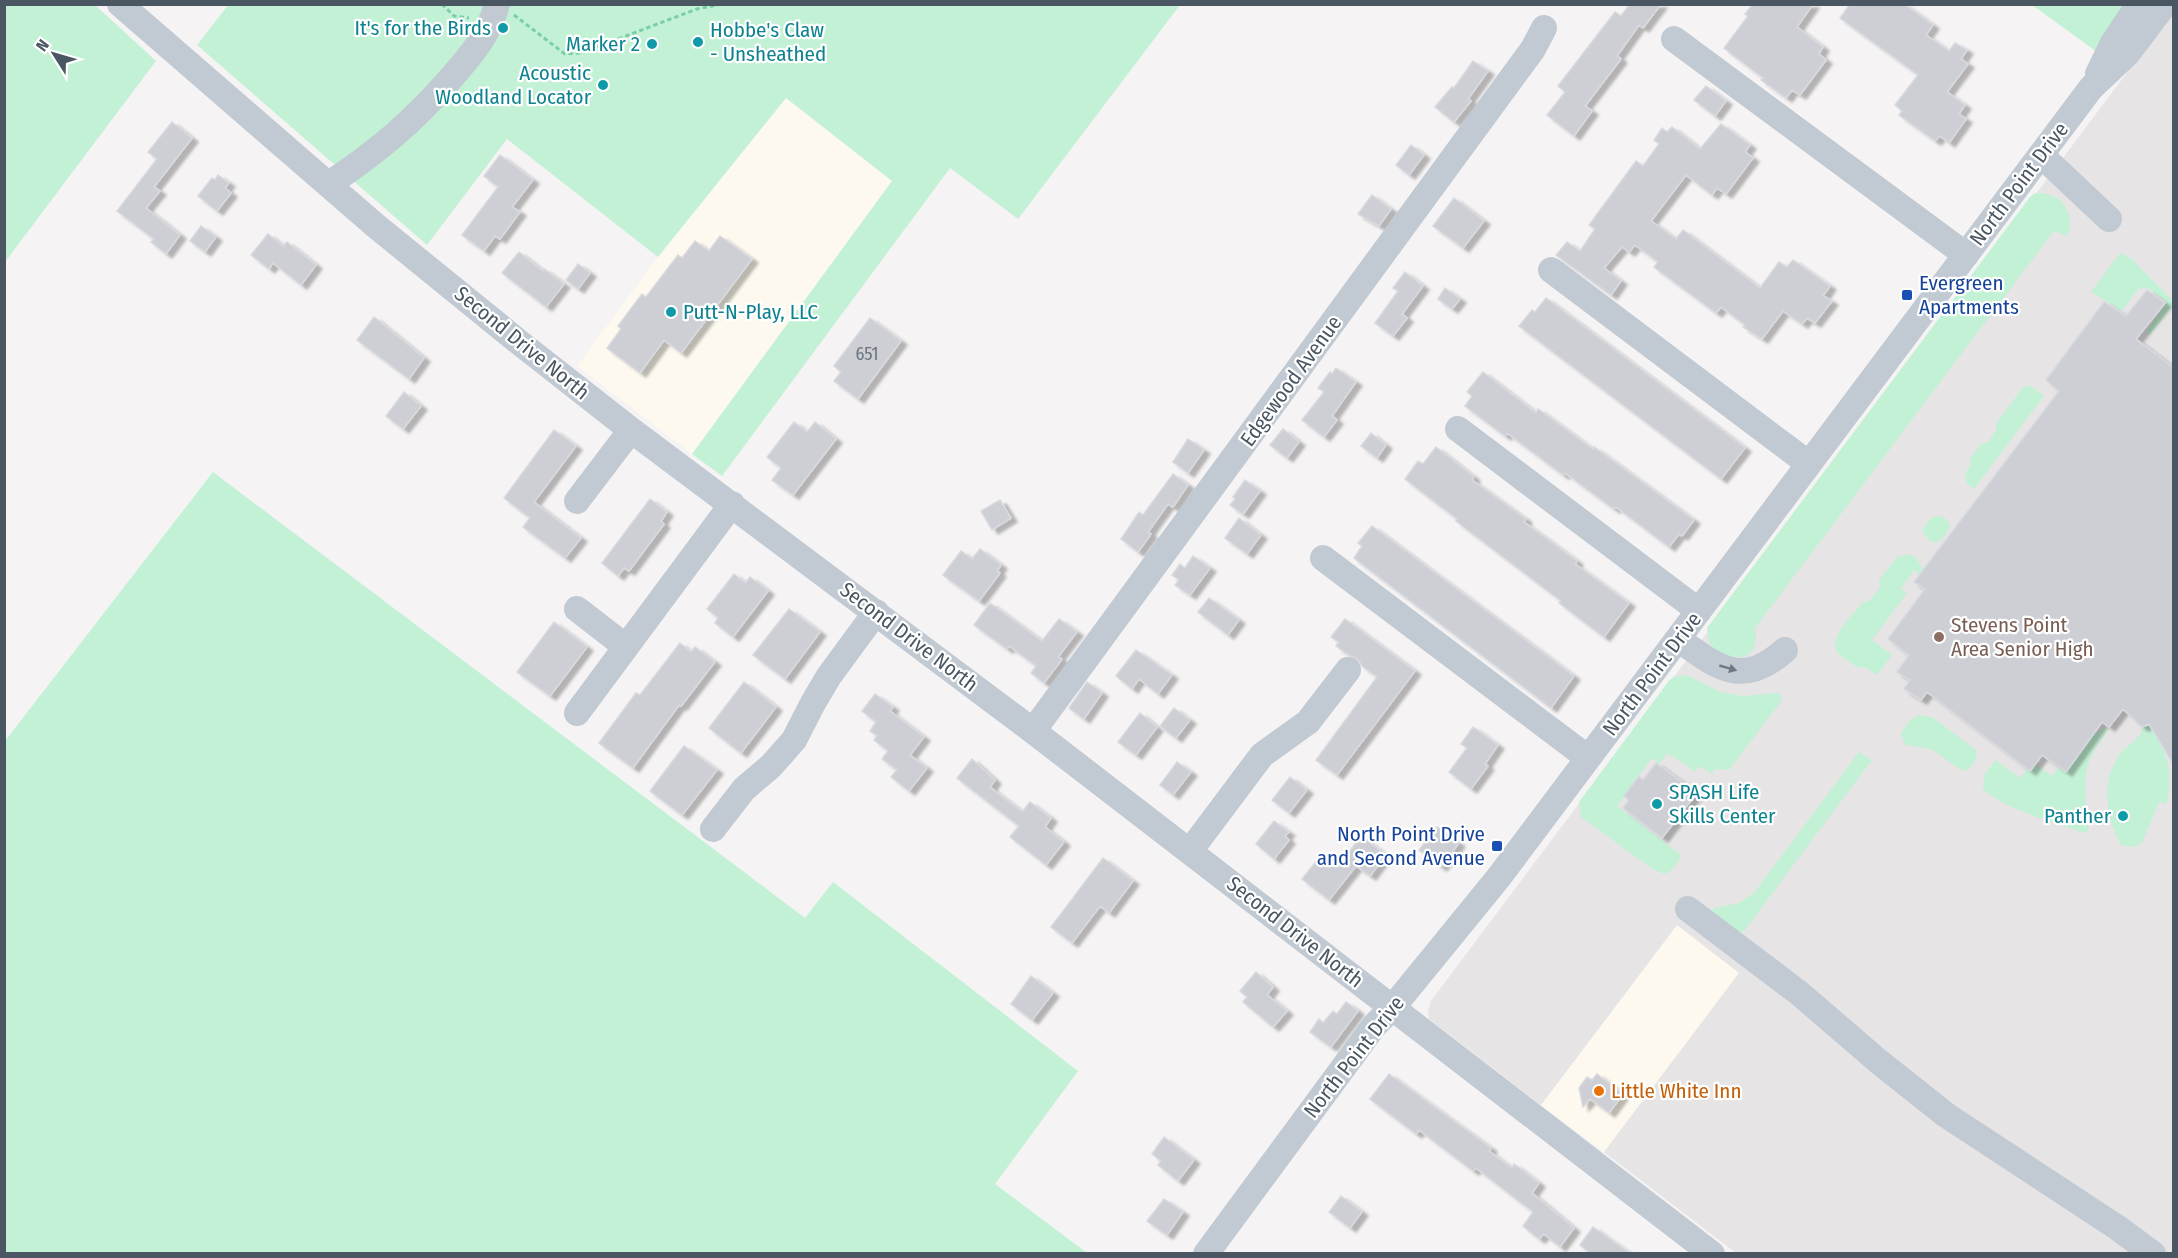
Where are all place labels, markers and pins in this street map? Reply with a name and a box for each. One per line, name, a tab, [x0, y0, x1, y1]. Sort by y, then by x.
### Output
place label: It's for the Birds	[355, 15, 491, 41]
place label: Hobbe's Claw - Unsheathed	[710, 17, 826, 67]
marker: It's for the Birds	[496, 21, 510, 35]
place label: Marker 2	[566, 31, 640, 57]
marker: Hobbe's Claw - Unsheathed	[691, 35, 705, 49]
marker: Marker 2	[645, 37, 659, 51]
place label: Acoustic Woodland Locator	[435, 60, 592, 110]
marker: Acoustic Woodland Locator	[596, 78, 610, 92]
place label: Evergreen Apartments	[1919, 270, 2019, 320]
marker: Evergreen Apartments	[1900, 288, 1914, 302]
place label: Putt-N-Play, LLC	[683, 299, 818, 325]
marker: Putt-N-Play, LLC	[664, 305, 678, 319]
place label: Stevens Point Area Senior High	[1951, 612, 2094, 662]
marker: Stevens Point Area Senior High	[1932, 630, 1946, 644]
place label: SPASH Life Skills Center	[1669, 779, 1776, 829]
marker: SPASH Life Skills Center	[1650, 797, 1664, 811]
place label: Panther	[2044, 803, 2112, 829]
marker: Panther	[2116, 809, 2130, 823]
place label: North Point Drive and Second Avenue	[1317, 821, 1485, 871]
marker: North Point Drive and Second Avenue	[1490, 839, 1504, 853]
place label: Little White Inn	[1611, 1078, 1741, 1104]
marker: Little White Inn	[1592, 1084, 1606, 1098]

